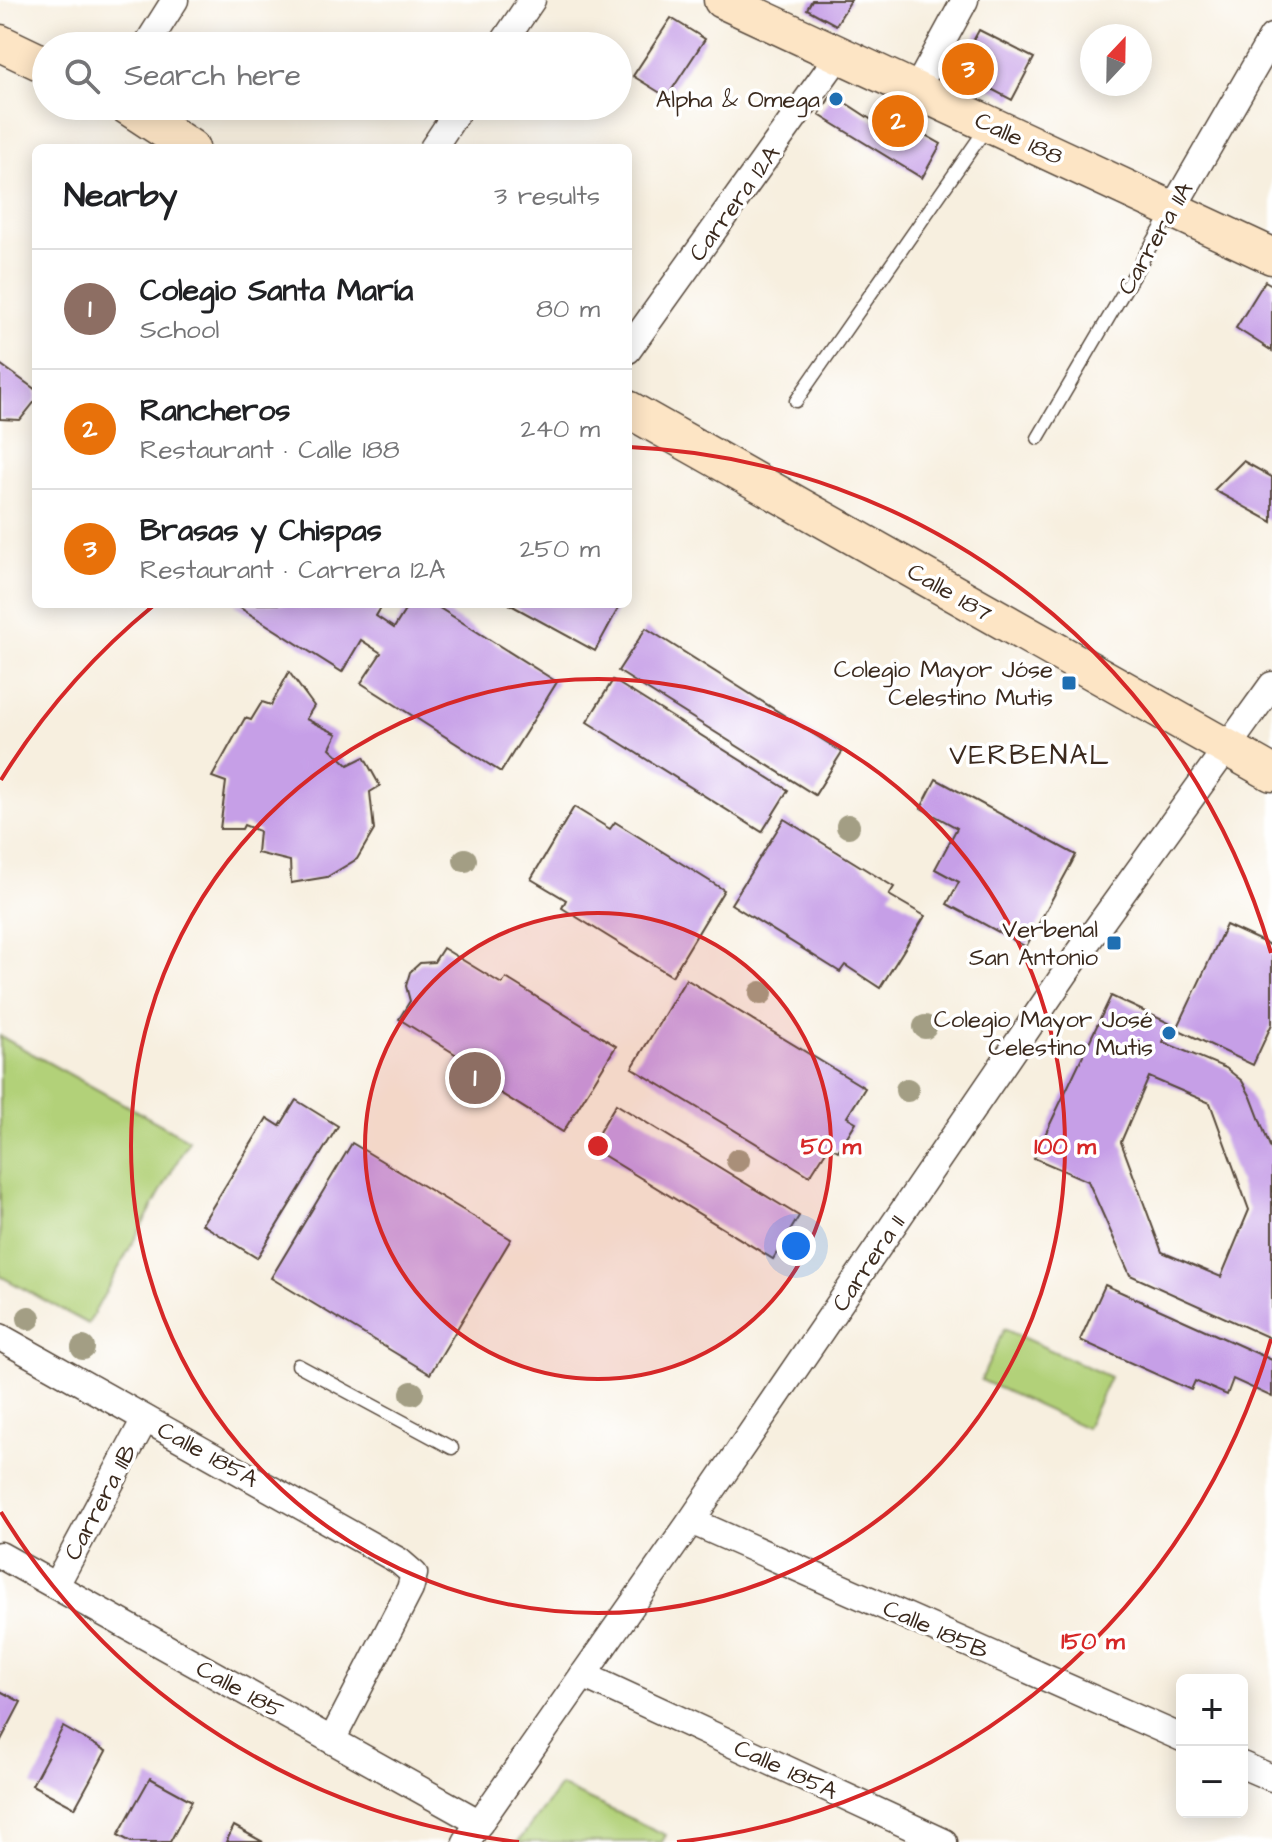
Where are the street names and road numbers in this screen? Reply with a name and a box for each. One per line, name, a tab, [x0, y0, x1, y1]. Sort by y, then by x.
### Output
street label: Calle 188	[969, 104, 1068, 174]
street label: Carrera 12A	[681, 139, 789, 269]
street label: Carrera 11A	[1110, 176, 1202, 301]
street label: Calle 187	[901, 555, 998, 631]
street label: Carrera 11	[824, 1209, 914, 1319]
street label: Calle 185A	[151, 1413, 264, 1496]
street label: Carrera 11B	[56, 1438, 146, 1566]
street label: Calle 185B	[878, 1592, 994, 1668]
street label: Calle 185	[190, 1652, 289, 1728]
street label: Calle 185A	[728, 1731, 843, 1809]

